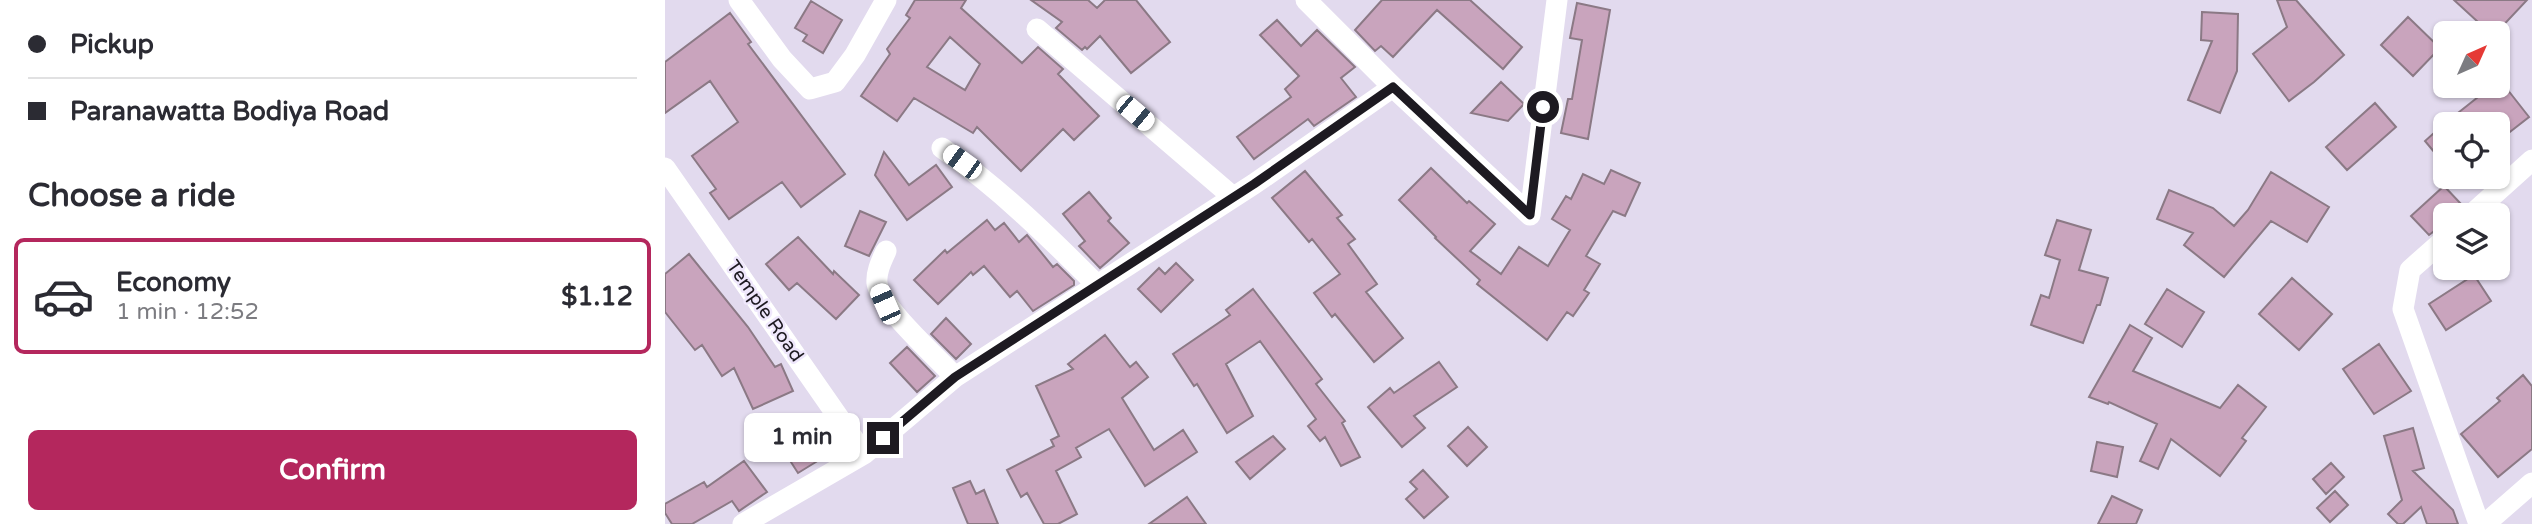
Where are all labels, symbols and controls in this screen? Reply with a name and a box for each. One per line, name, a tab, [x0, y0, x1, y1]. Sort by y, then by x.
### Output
north arrow	[2433, 21, 2509, 98]
map controls	[2433, 21, 2510, 280]
text: Pickup	[70, 29, 154, 60]
car	[1113, 91, 1158, 135]
route start	[1527, 91, 1559, 123]
text: Paranawatta Bodiya Road	[70, 96, 389, 127]
button: locate	[2433, 112, 2510, 189]
car	[939, 141, 986, 183]
text: Choose a ride	[28, 177, 235, 215]
button: layers	[2433, 203, 2510, 280]
street label: Temple Road	[722, 256, 808, 366]
icon: car	[32, 265, 95, 328]
text: Economy	[116, 267, 231, 298]
text: $1.12	[561, 281, 633, 312]
car	[867, 281, 904, 327]
text: 1 min · 12:52	[116, 298, 259, 326]
callout: 1 min	[743, 414, 859, 462]
route end	[867, 422, 899, 454]
text: 1 min	[771, 423, 833, 451]
button: Confirm	[28, 430, 637, 510]

